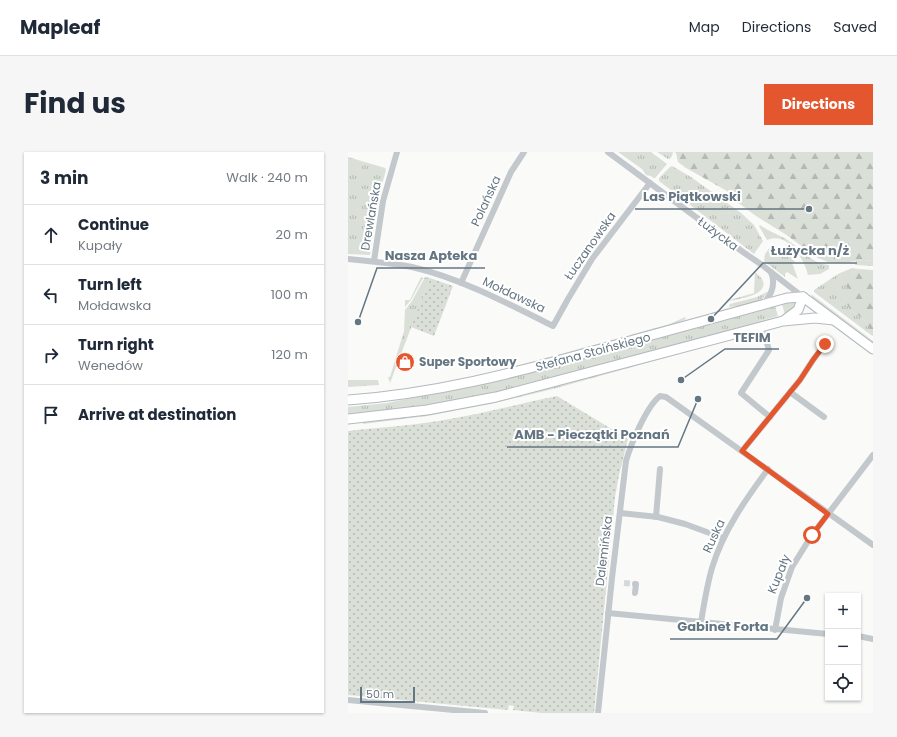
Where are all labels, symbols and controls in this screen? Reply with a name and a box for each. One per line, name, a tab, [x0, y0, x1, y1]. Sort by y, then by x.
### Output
text: Mapleaf	[20, 14, 100, 41]
text: Map	[689, 17, 720, 37]
text: Directions	[742, 17, 811, 37]
text: Saved	[833, 17, 877, 37]
text: Find us	[24, 84, 126, 123]
button: Directions	[764, 84, 873, 125]
text: 3 min	[40, 166, 88, 190]
text: Walk · 240 m	[226, 168, 308, 187]
street label: Polańska	[466, 173, 505, 229]
street label: Drewlańska	[356, 180, 385, 252]
callout: Las Piątkowski	[635, 184, 749, 209]
text: Las Piątkowski	[643, 187, 741, 206]
street label: Łuczanowska	[560, 208, 619, 283]
street label: Łużycka	[695, 213, 742, 254]
text: Continue	[78, 214, 149, 235]
icon: ahead	[40, 224, 62, 246]
text: 20 m	[275, 225, 308, 244]
text: Kupały	[78, 236, 122, 255]
callout: Łużycka n/ż	[763, 238, 857, 263]
text: Łużycka n/ż	[771, 241, 850, 260]
callout: Nasza Apteka	[377, 243, 485, 268]
text: Nasza Apteka	[385, 246, 477, 265]
street label: Mołdawska	[480, 273, 548, 317]
text: Turn left	[78, 274, 142, 295]
icon: left	[40, 284, 62, 306]
text: 100 m	[271, 285, 308, 304]
text: Mołdawska	[78, 296, 151, 315]
callout: TEFIM	[725, 324, 779, 349]
street label: Stefana Stoińskiego	[534, 328, 652, 375]
text: TEFIM	[733, 328, 771, 347]
text: Turn right	[78, 334, 154, 355]
route end	[816, 335, 834, 353]
icon: right	[40, 344, 62, 366]
text: 120 m	[271, 345, 308, 364]
shop icon: Super Sportowy	[394, 351, 416, 373]
place label: Super Sportowy	[419, 353, 517, 370]
text: Wenedów	[78, 356, 143, 375]
icon: arrive	[40, 404, 62, 426]
text: Arrive at destination	[78, 404, 236, 425]
callout: AMB - Pieczątki Poznań	[507, 422, 678, 447]
text: AMB - Pieczątki Poznań	[514, 425, 670, 444]
street label: Dalemińska	[591, 515, 616, 587]
street label: Ruska	[698, 516, 729, 555]
route start	[803, 526, 821, 544]
street label: Kupały	[763, 551, 794, 596]
map controls	[825, 593, 861, 701]
button: +	[825, 593, 861, 629]
callout: Gabinet Forta	[670, 614, 777, 639]
text: Gabinet Forta	[677, 617, 769, 636]
button: −	[825, 629, 861, 665]
button: locate	[825, 665, 861, 701]
scale bar	[360, 685, 415, 704]
text: 50 m	[366, 686, 394, 702]

